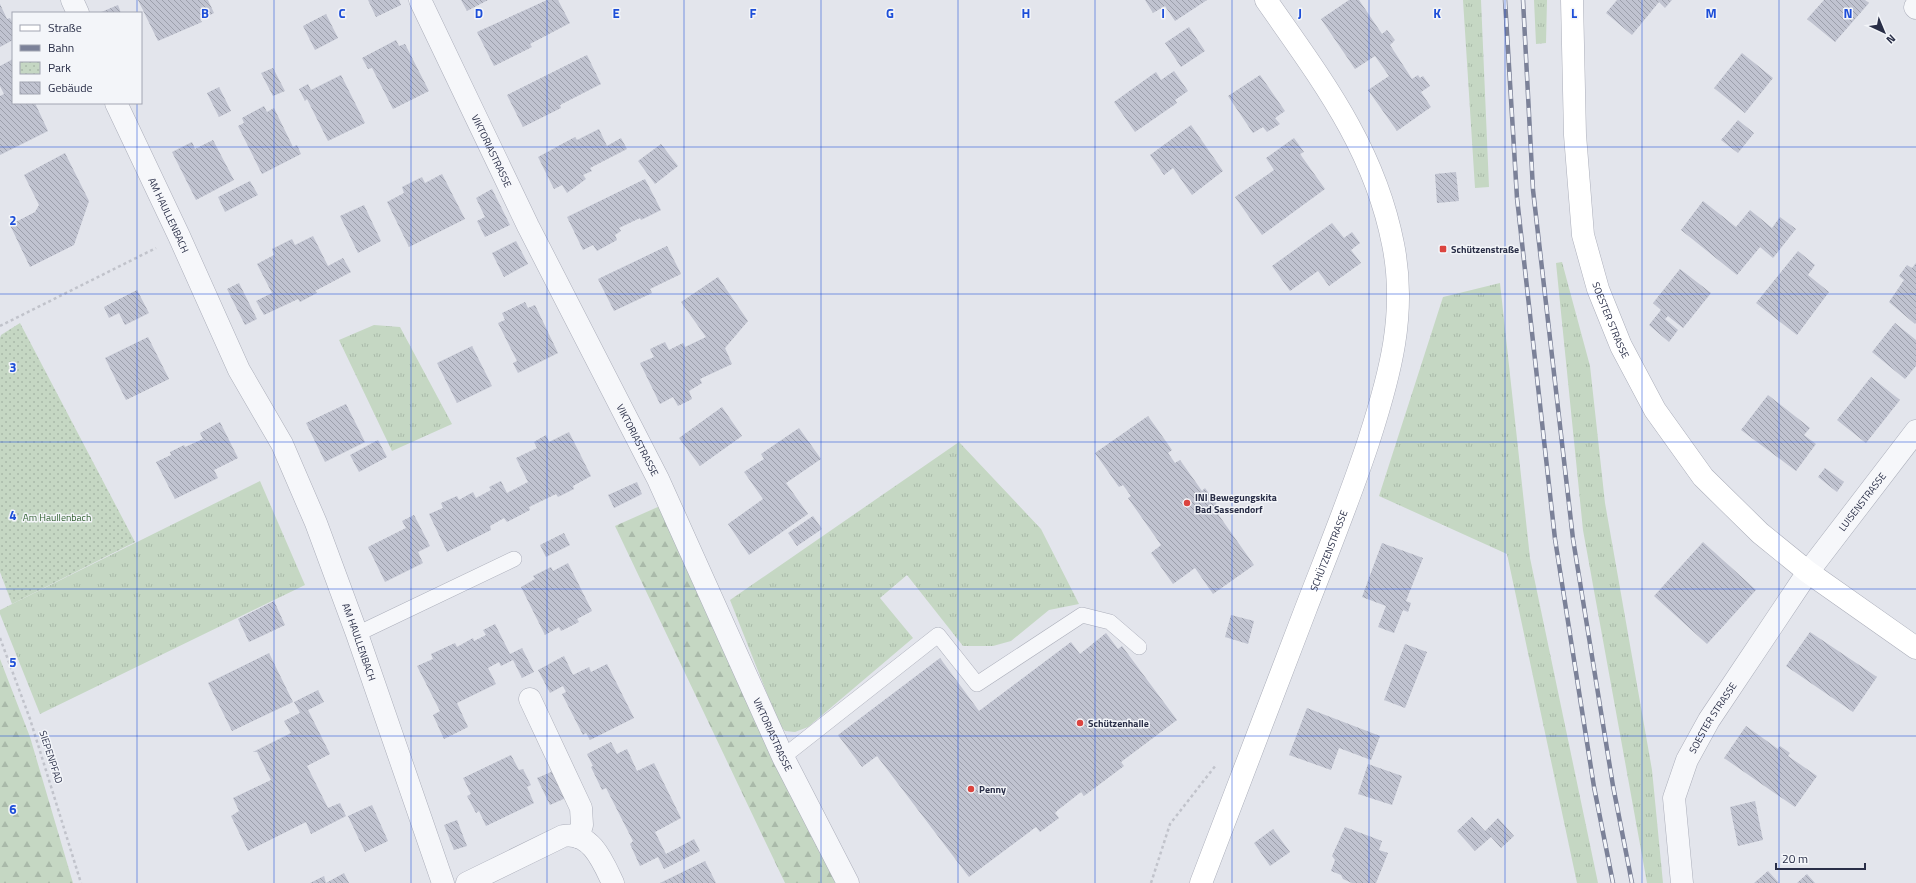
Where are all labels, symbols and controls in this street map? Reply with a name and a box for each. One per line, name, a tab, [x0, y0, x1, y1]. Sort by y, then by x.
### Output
text: B	[201, 3, 209, 23]
text: C	[338, 3, 346, 23]
text: D	[475, 3, 483, 23]
text: E	[612, 3, 620, 23]
text: F	[750, 3, 757, 23]
text: G	[886, 3, 894, 23]
text: H	[1022, 3, 1030, 23]
text: I	[1161, 3, 1165, 23]
text: J	[1298, 3, 1302, 23]
text: K	[1433, 3, 1441, 23]
text: L	[1571, 3, 1577, 23]
text: M	[1705, 3, 1717, 23]
text: N	[1843, 3, 1853, 23]
legend	[12, 12, 142, 104]
north arrow	[1864, 12, 1904, 52]
text: Straße	[48, 18, 82, 37]
text: N	[1883, 31, 1899, 48]
text: Bahn	[48, 38, 74, 57]
text: Park	[48, 58, 71, 77]
text: Gebäude	[48, 78, 93, 97]
street label: VIKTORIASTRASSE	[468, 112, 516, 190]
street label: AM HAULLENBACH	[145, 175, 193, 255]
text: 2	[9, 210, 17, 230]
place label: Schützenstraße	[1451, 242, 1519, 257]
marker: Schützenstraße	[1438, 244, 1448, 254]
street label: SOESTER STRASSE	[1589, 280, 1634, 361]
text: 3	[9, 357, 17, 377]
street label: VIKTORIASTRASSE	[613, 401, 663, 479]
street label: LUISENSTRASSE	[1835, 469, 1890, 534]
place label: INI Bewegungskita Bad Sassendorf	[1195, 490, 1277, 517]
marker: INI Bewegungskita Bad Sassendorf	[1182, 498, 1192, 508]
text: 4	[9, 505, 17, 525]
street label: SCHÜTZENSTRASSE	[1306, 507, 1351, 593]
park label: Am Haullenbach	[23, 510, 91, 525]
street label: AM HAULLENBACH	[339, 601, 380, 683]
text: 5	[9, 652, 17, 672]
street label: SOESTER STRASSE	[1685, 679, 1740, 756]
street label: VIKTORIASTRASSE	[750, 695, 797, 774]
place label: Schützenhalle	[1088, 716, 1149, 731]
marker: Schützenhalle	[1075, 718, 1085, 728]
street label: SIEPENPFAD	[35, 729, 67, 785]
place label: Penny	[979, 782, 1006, 797]
marker: Penny	[966, 784, 976, 794]
text: 6	[9, 799, 17, 819]
scale bar	[1776, 845, 1865, 871]
text: 20 m	[1782, 849, 1808, 868]

